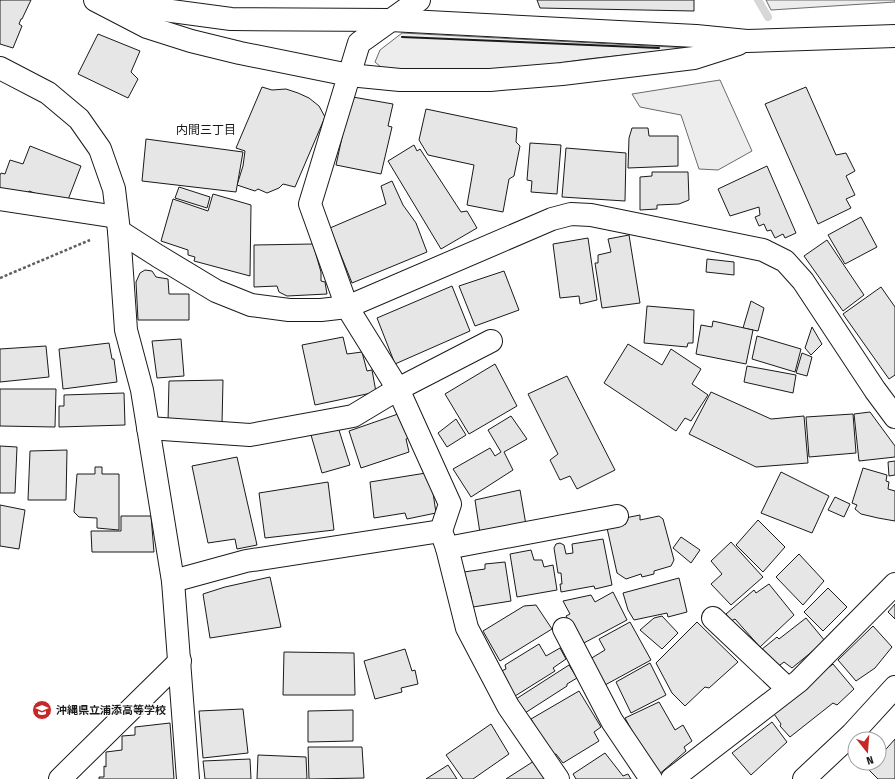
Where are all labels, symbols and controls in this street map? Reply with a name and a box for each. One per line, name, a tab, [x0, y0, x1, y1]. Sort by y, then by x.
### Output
district label: 内間三丁目	[176, 123, 236, 137]
school or university icon: 沖縄県立浦添高等学校	[31, 699, 53, 721]
place label: 沖縄県立浦添高等学校	[56, 704, 166, 717]
north arrow	[847, 731, 887, 771]
text: N	[865, 753, 875, 767]

